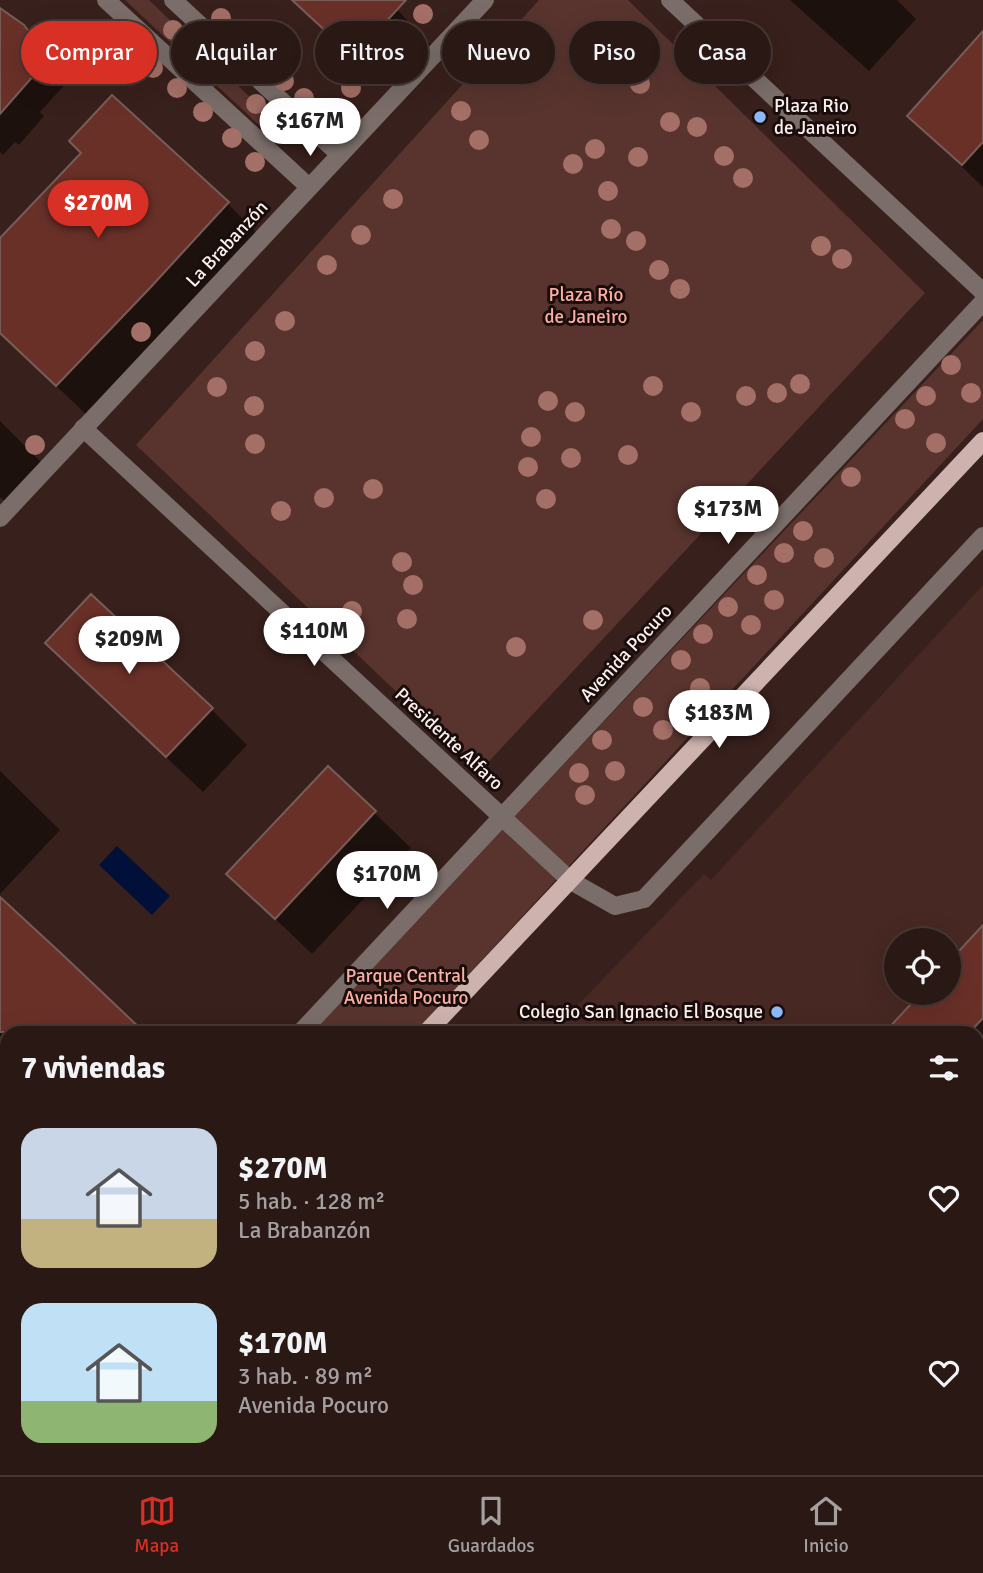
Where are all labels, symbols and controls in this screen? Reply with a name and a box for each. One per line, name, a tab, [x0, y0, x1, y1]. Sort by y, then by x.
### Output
chip: Comprar	[21, 21, 157, 84]
chip: Alquilar	[171, 21, 301, 84]
chip: Filtros	[315, 21, 428, 84]
chip: Nuevo	[442, 21, 555, 84]
chip: Piso	[569, 21, 660, 84]
chip: Casa	[674, 21, 771, 84]
place label: Plaza Rio de Janeiro	[774, 94, 857, 140]
pin: $167M	[261, 99, 359, 158]
text: $167M	[276, 106, 344, 135]
marker: Plaza Rio de Janeiro	[752, 109, 768, 125]
pin: $270M	[49, 180, 147, 240]
text: $270M	[64, 188, 132, 217]
street label: La Brabanzón	[181, 196, 273, 292]
park label: Plaza Río de Janeiro	[545, 283, 628, 329]
pin: $173M	[679, 486, 777, 546]
text: $173M	[694, 494, 762, 523]
street label: Avenida Pocuro	[575, 599, 677, 707]
pin: $110M	[265, 608, 363, 668]
pin: $209M	[80, 616, 178, 676]
text: $110M	[280, 616, 348, 645]
text: $209M	[95, 624, 163, 653]
street label: Presidente Alfaro	[390, 683, 508, 795]
pin: $183M	[670, 690, 768, 750]
text: $183M	[685, 698, 753, 727]
pin: $170M	[338, 852, 436, 911]
text: $170M	[353, 859, 421, 888]
map controls	[884, 928, 961, 1005]
button: locate	[884, 928, 961, 1005]
park label: Parque Central Avenida Pocuro	[344, 964, 468, 1010]
place label: Colegio San Ignacio El Bosque	[519, 1000, 763, 1024]
marker: Colegio San Ignacio El Bosque	[769, 1004, 785, 1020]
icon: filters	[925, 1049, 963, 1087]
text: 7 viviendas	[21, 1050, 165, 1087]
text: $270M	[238, 1150, 328, 1187]
icon: home	[77, 1156, 161, 1240]
icon: heart	[925, 1179, 963, 1217]
text: 5 hab. · 128 m²	[238, 1187, 385, 1216]
text: La Brabanzón	[238, 1216, 371, 1245]
text: $170M	[238, 1325, 328, 1362]
icon: home	[77, 1331, 161, 1415]
icon: heart	[925, 1354, 963, 1392]
text: 3 hab. · 89 m²	[238, 1362, 373, 1391]
text: Avenida Pocuro	[238, 1391, 389, 1420]
tab: Mapa	[134, 1492, 179, 1558]
tab: Guardados	[448, 1492, 535, 1558]
tab: Inicio	[803, 1492, 849, 1558]

